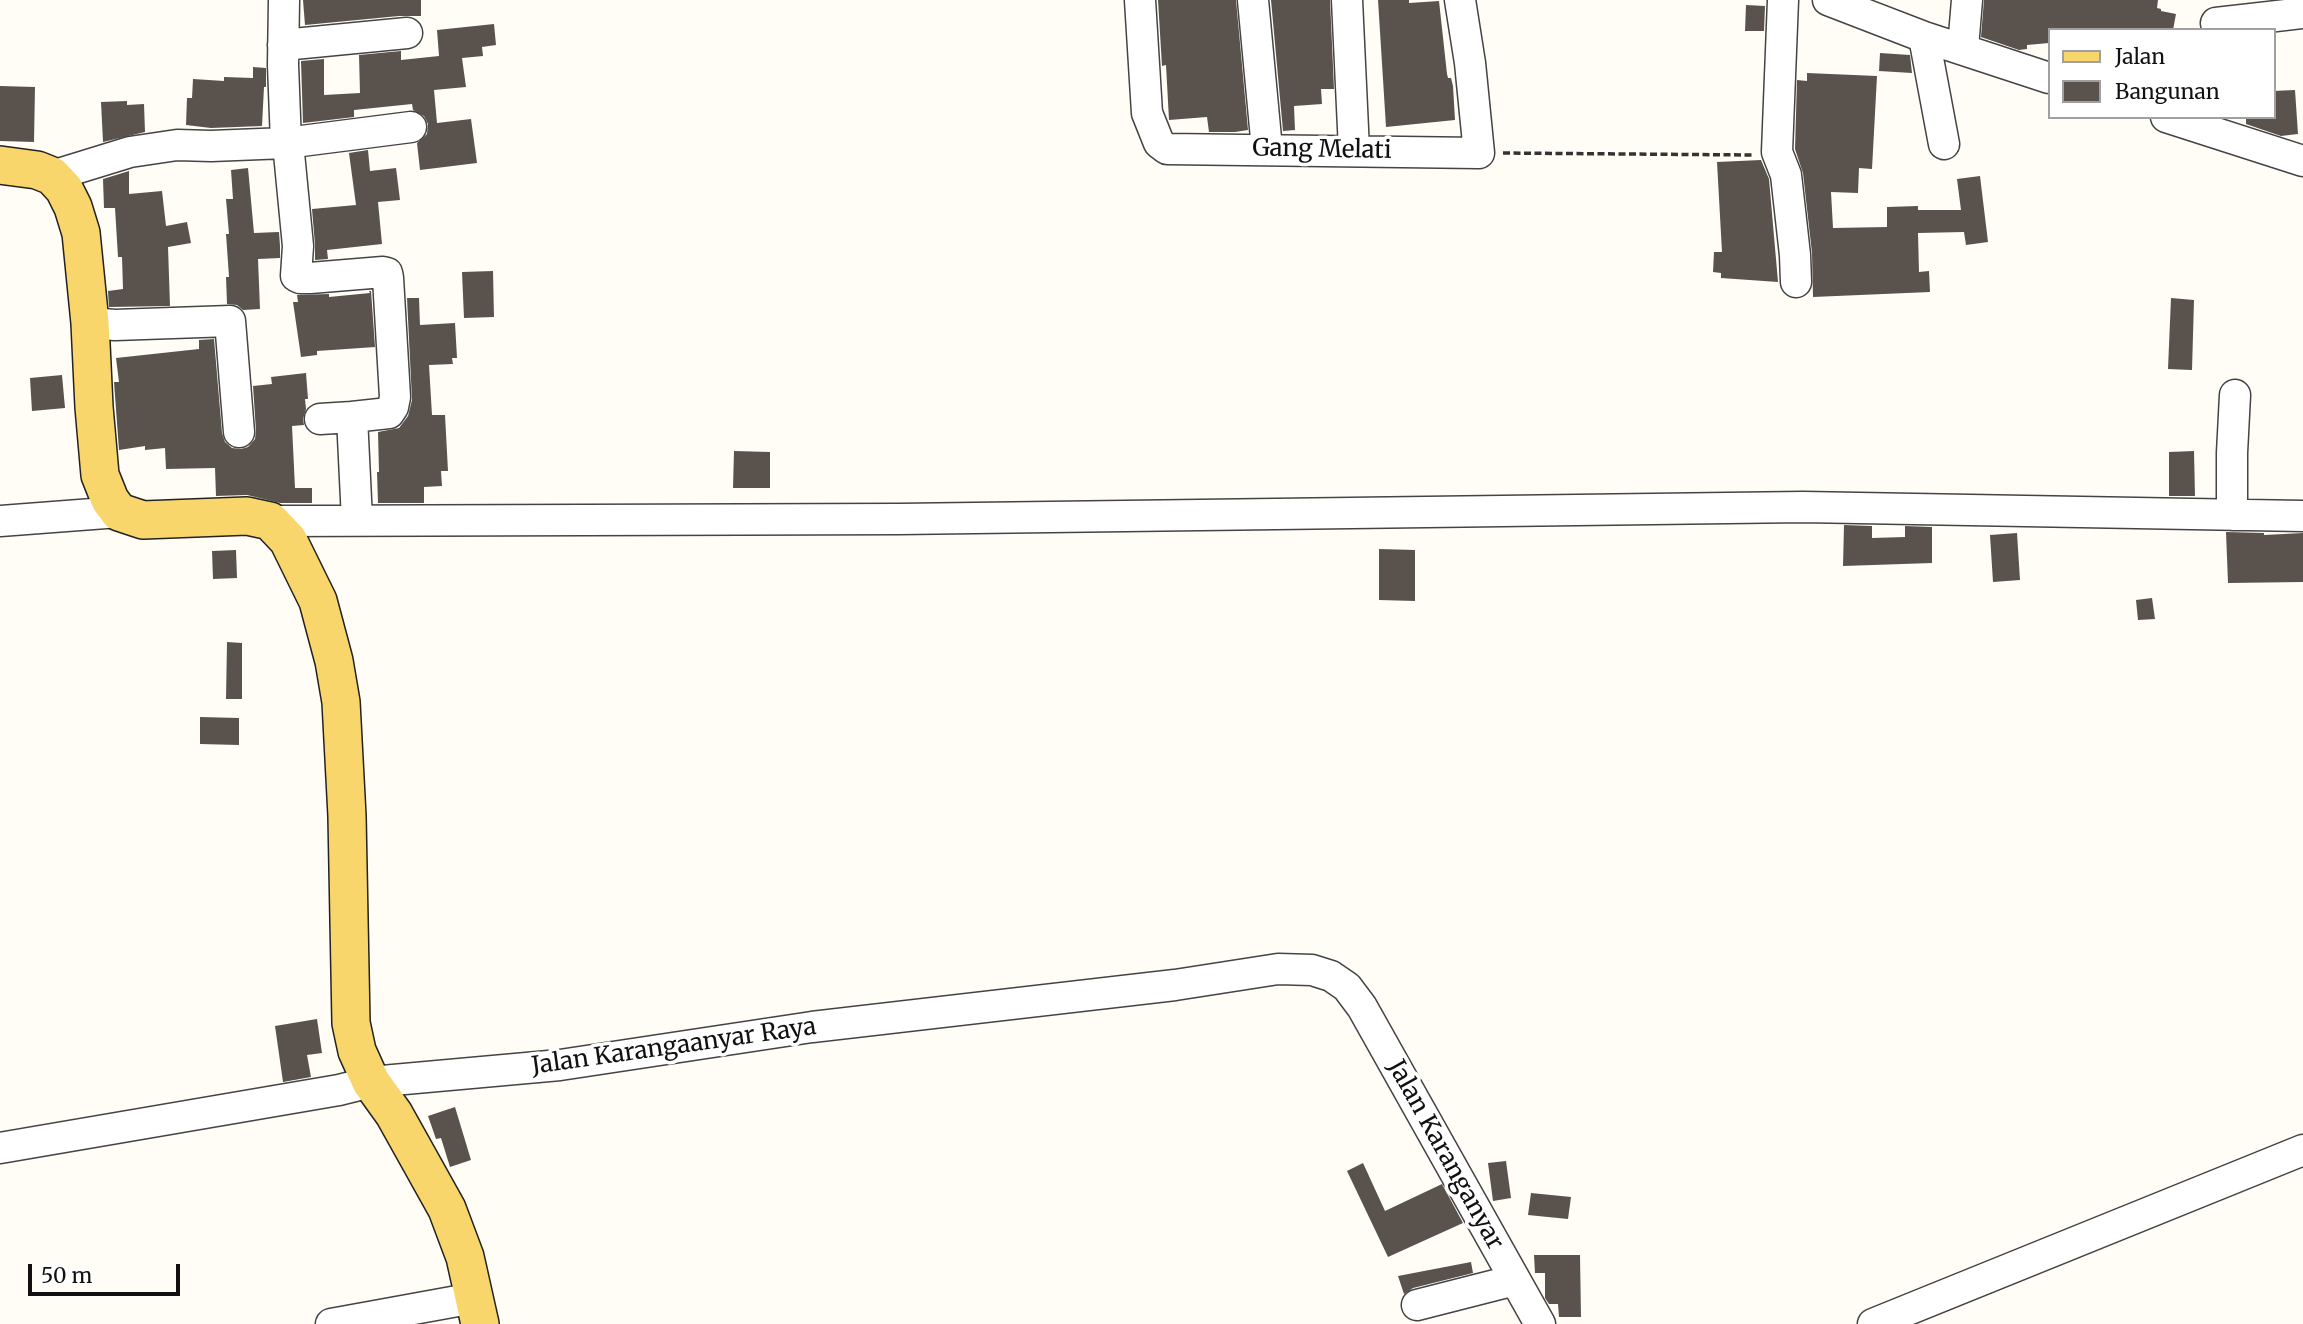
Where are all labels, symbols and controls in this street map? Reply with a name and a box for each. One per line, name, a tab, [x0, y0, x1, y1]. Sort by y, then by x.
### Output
legend	[2048, 28, 2275, 119]
text: Jalan	[2115, 43, 2165, 70]
text: Bangunan	[2115, 78, 2220, 105]
street label: Gang Melati	[1252, 134, 1392, 166]
street label: Jalan Karangaanyar Raya	[530, 1013, 818, 1081]
street label: Jalan Karanganyar	[1381, 1055, 1509, 1255]
scale bar	[32, 1250, 184, 1294]
text: 50 m	[41, 1262, 92, 1289]

